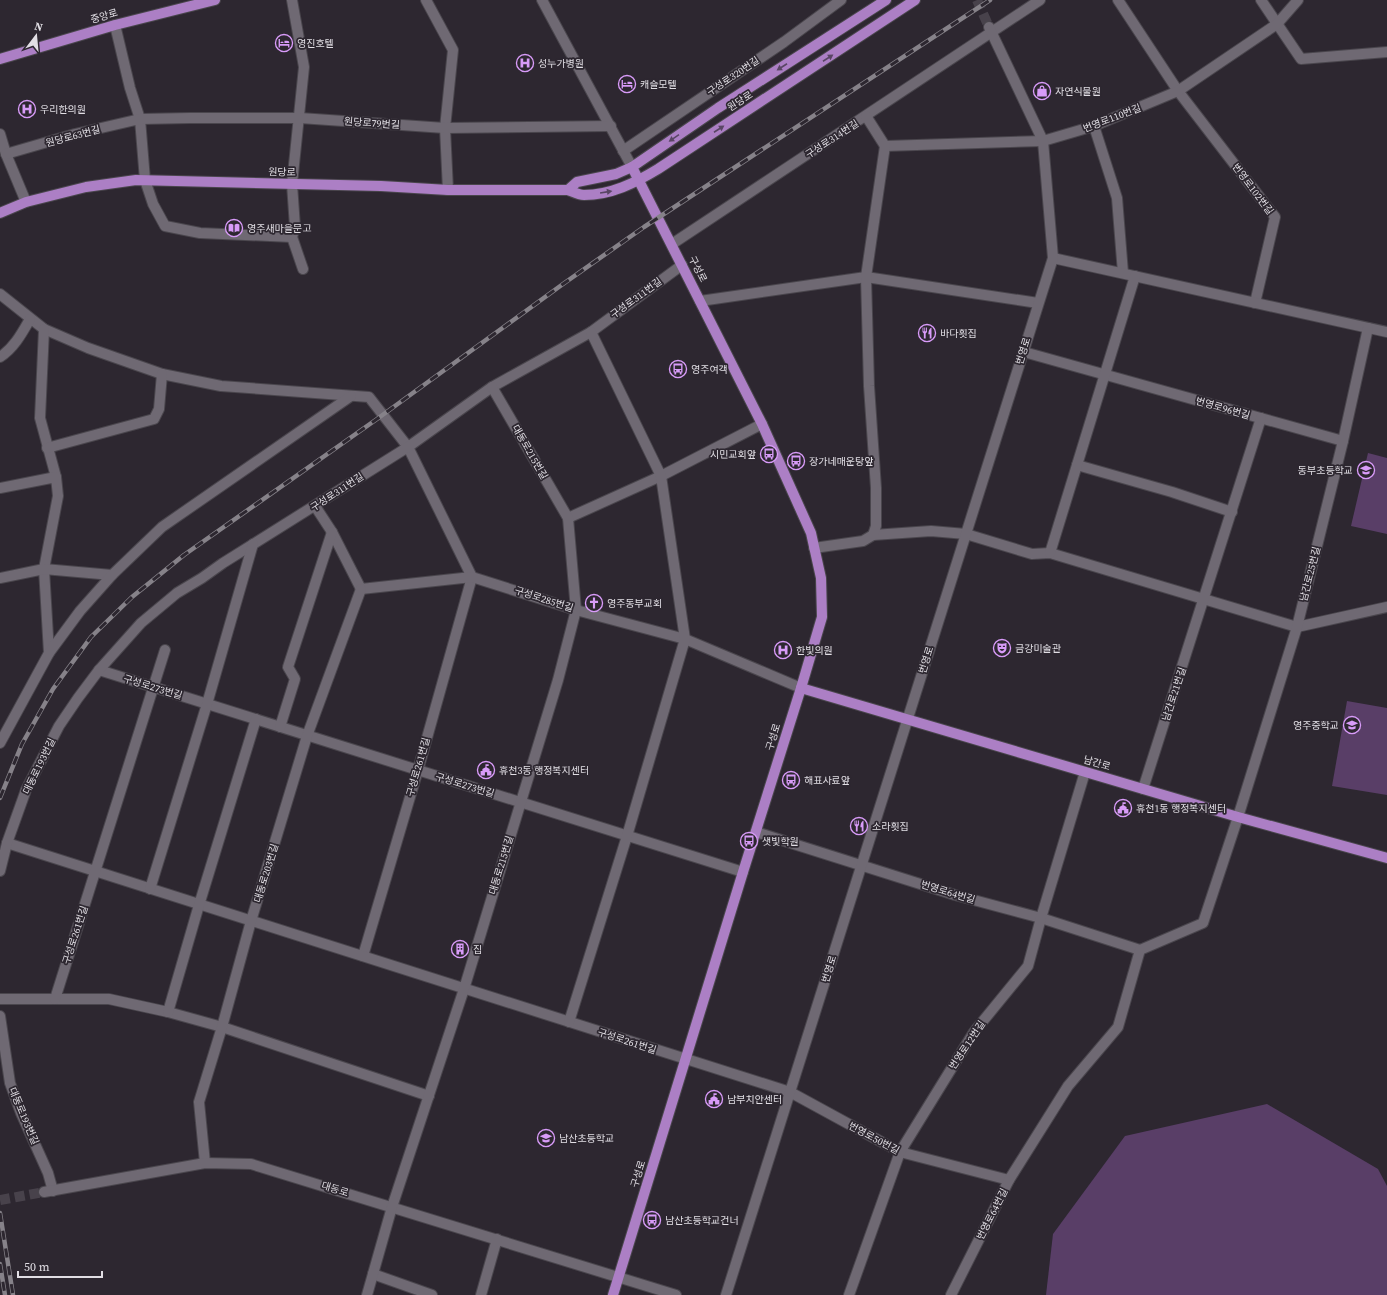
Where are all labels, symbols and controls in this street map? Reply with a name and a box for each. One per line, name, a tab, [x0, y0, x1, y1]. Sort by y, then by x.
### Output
street label: 중앙로	[89, 6, 119, 26]
north arrow	[16, 16, 56, 56]
text: N	[33, 19, 45, 35]
hotel icon: 영진호텔	[274, 33, 294, 53]
place label: 영진호텔	[297, 37, 334, 50]
hospital icon: 성누가병원	[515, 53, 535, 73]
street label: 구성로320번길	[704, 54, 762, 98]
one-way arrow	[822, 54, 834, 61]
place label: 성누가병원	[538, 57, 584, 70]
one-way arrow	[777, 63, 788, 71]
hotel icon: 캐슬모텔	[617, 74, 637, 94]
place label: 캐슬모텔	[640, 78, 677, 91]
shop icon: 자연식물원	[1032, 81, 1052, 101]
place label: 자연식물원	[1055, 85, 1101, 98]
street label: 원당로	[725, 88, 755, 114]
hospital icon: 우리한의원	[17, 99, 37, 119]
street label: 번영로110번길	[1081, 101, 1143, 135]
place label: 우리한의원	[40, 103, 86, 116]
street label: 원당로79번길	[344, 115, 400, 131]
street label: 구성로314번길	[803, 117, 861, 161]
street label: 원당로63번길	[44, 122, 102, 150]
one-way arrow	[713, 125, 725, 132]
one-way arrow	[669, 134, 679, 142]
street label: 번영로102번길	[1229, 161, 1277, 217]
street label: 원당로	[268, 165, 296, 179]
one-way arrow	[600, 189, 612, 195]
library icon: 영주새마을문고	[224, 218, 244, 238]
place label: 영주새마을문고	[247, 222, 311, 235]
street label: 구성로	[686, 254, 710, 284]
street label: 구성로311번길	[608, 275, 664, 321]
restaurant icon: 바다횟집	[917, 323, 937, 343]
place label: 바다횟집	[940, 327, 977, 340]
street label: 번영로	[1013, 336, 1033, 366]
bus stop icon: 영주여객	[668, 359, 688, 379]
place label: 영주여객	[691, 363, 728, 376]
street label: 번영로96번길	[1194, 394, 1252, 422]
street label: 대동로215번길	[509, 422, 551, 482]
bus stop icon: 시민교회앞	[759, 444, 779, 464]
place label: 시민교회앞	[710, 448, 756, 461]
bus stop icon: 장가네매운탕앞	[786, 451, 806, 471]
place label: 장가네매운탕앞	[809, 455, 873, 468]
school or university icon: 동부초등학교	[1356, 460, 1376, 480]
place label: 동부초등학교	[1298, 464, 1353, 477]
street label: 구성로311번길	[308, 470, 366, 514]
street label: 남간로25번길	[1297, 545, 1323, 603]
street label: 구성로285번길	[513, 583, 575, 615]
church icon: 영주동부교회	[584, 593, 604, 613]
place label: 영주동부교회	[607, 597, 662, 610]
theatre icon: 금강미술관	[992, 638, 1012, 658]
hospital icon: 한빛의원	[773, 640, 793, 660]
place label: 금강미술관	[1015, 642, 1062, 655]
place label: 한빛의원	[796, 644, 833, 657]
street label: 번영로	[916, 645, 936, 675]
street label: 남간로21번길	[1159, 665, 1189, 723]
street label: 구성로273번길	[122, 672, 184, 702]
school or university icon: 영주중학교	[1342, 715, 1362, 735]
place label: 영주중학교	[1293, 719, 1339, 732]
street label: 구성로	[763, 722, 783, 752]
street label: 대동로193번길	[20, 736, 58, 796]
street label: 구성로261번길	[403, 736, 433, 798]
street label: 남간로	[1082, 753, 1112, 773]
public building icon: 휴천3동 행정복지센터	[476, 760, 496, 780]
place label: 휴천3동 행정복지센터	[499, 764, 589, 777]
street label: 구성로273번길	[434, 770, 496, 800]
bus stop icon: 해표사료앞	[781, 770, 801, 790]
place label: 해표사료앞	[804, 774, 850, 787]
public building icon: 휴천1동 행정복지센터	[1113, 798, 1133, 818]
place label: 휴천1동 행정복지센터	[1136, 802, 1226, 815]
restaurant icon: 소라횟집	[849, 816, 869, 836]
place label: 소라횟집	[872, 820, 909, 833]
bus stop icon: 샛빛학원	[739, 831, 759, 851]
street label: 대동로215번길	[486, 834, 516, 896]
place label: 샛빛학원	[762, 835, 799, 848]
street label: 대동로203번길	[251, 842, 281, 904]
street label: 번영로64번길	[919, 878, 977, 906]
street label: 구성로261번길	[59, 904, 91, 966]
building icon: 집	[450, 939, 470, 959]
place label: 집	[473, 943, 482, 956]
street label: 번영로	[819, 954, 839, 984]
street label: 번영로12번길	[946, 1018, 988, 1072]
street label: 구성로261번길	[596, 1025, 658, 1057]
street label: 대동로193번길	[6, 1085, 42, 1147]
public building icon: 남부치안센터	[704, 1089, 724, 1109]
place label: 남부치안센터	[727, 1093, 782, 1106]
street label: 번영로50번길	[846, 1119, 902, 1157]
school or university icon: 남산초등학교	[536, 1128, 556, 1148]
place label: 남산초등학교	[559, 1132, 614, 1145]
street label: 구성로	[628, 1159, 648, 1189]
street label: 대동로	[320, 1179, 350, 1199]
street label: 번영로64번길	[973, 1186, 1011, 1242]
bus stop icon: 남산초등학교건너	[642, 1210, 662, 1230]
place label: 남산초등학교건너	[665, 1214, 739, 1227]
scale bar	[18, 1253, 102, 1279]
text: 50 m	[24, 1259, 50, 1275]

